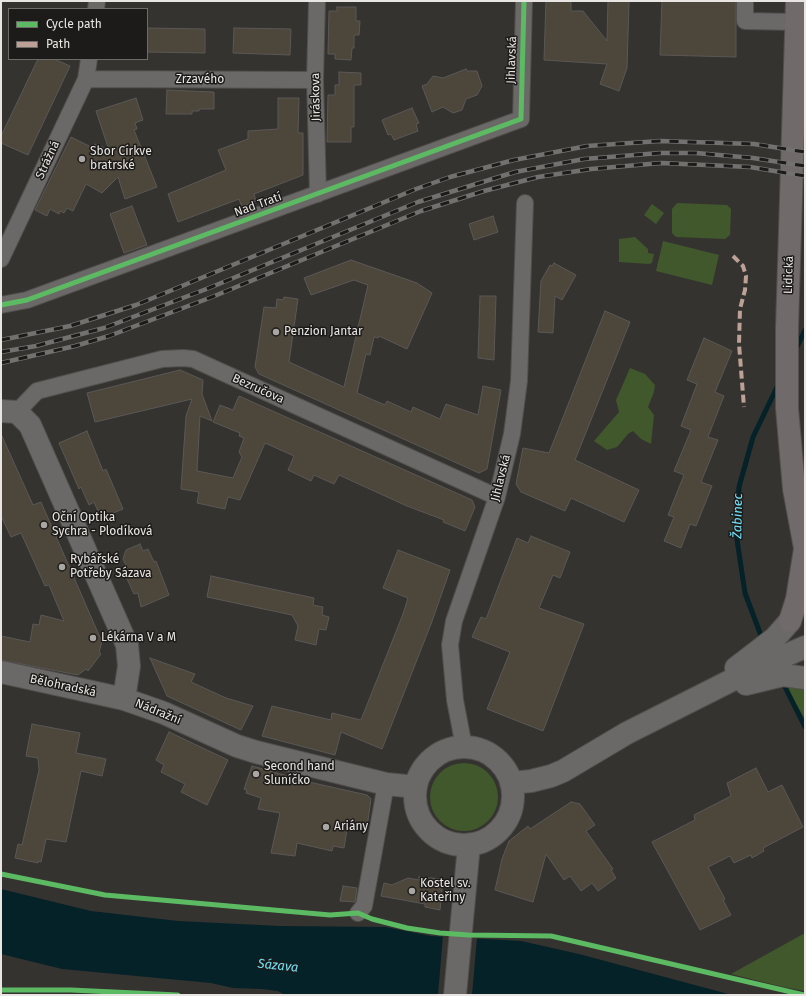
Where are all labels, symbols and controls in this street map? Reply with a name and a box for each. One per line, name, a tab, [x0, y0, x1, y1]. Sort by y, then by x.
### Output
legend	[8, 8, 148, 60]
text: Cycle path	[46, 17, 102, 31]
street label: Jihlavská	[504, 36, 520, 84]
text: Path	[46, 37, 70, 51]
street label: Zrzavého	[176, 73, 224, 87]
street label: Jiráskova	[308, 73, 324, 121]
street label: Strážná	[33, 139, 63, 181]
place label: Sbor Církve bratrské	[90, 145, 152, 173]
marker: Sbor Církve bratrské	[77, 154, 87, 164]
street label: Nad Tratí	[232, 190, 284, 220]
street label: Lidická	[781, 256, 797, 294]
place label: Penzion Jantar	[284, 325, 363, 339]
marker: Penzion Jantar	[271, 327, 281, 337]
street label: Bezručova	[230, 371, 286, 407]
street label: Jihlavská	[488, 453, 514, 503]
water label: Žabinec	[730, 493, 746, 539]
place label: Oční Optika Sychra - Plodíková	[52, 511, 152, 539]
marker: Oční Optika Sychra - Plodíková	[39, 520, 49, 530]
place label: Rybářské Potřeby Sázava	[70, 553, 152, 581]
marker: Rybářské Potřeby Sázava	[57, 562, 67, 572]
place label: Lékárna V a M	[101, 631, 176, 645]
marker: Lékárna V a M	[88, 633, 98, 643]
street label: Bělohradská	[29, 672, 97, 700]
street label: Nádražní	[133, 696, 183, 728]
place label: Second hand Sluníčko	[264, 760, 335, 788]
marker: Second hand Sluníčko	[251, 769, 261, 779]
place label: Ariány	[334, 820, 368, 834]
marker: Ariány	[321, 822, 331, 832]
place label: Kostel sv. Kateřiny	[420, 877, 471, 905]
marker: Kostel sv. Kateřiny	[407, 886, 417, 896]
water label: Sázava	[257, 956, 299, 976]

